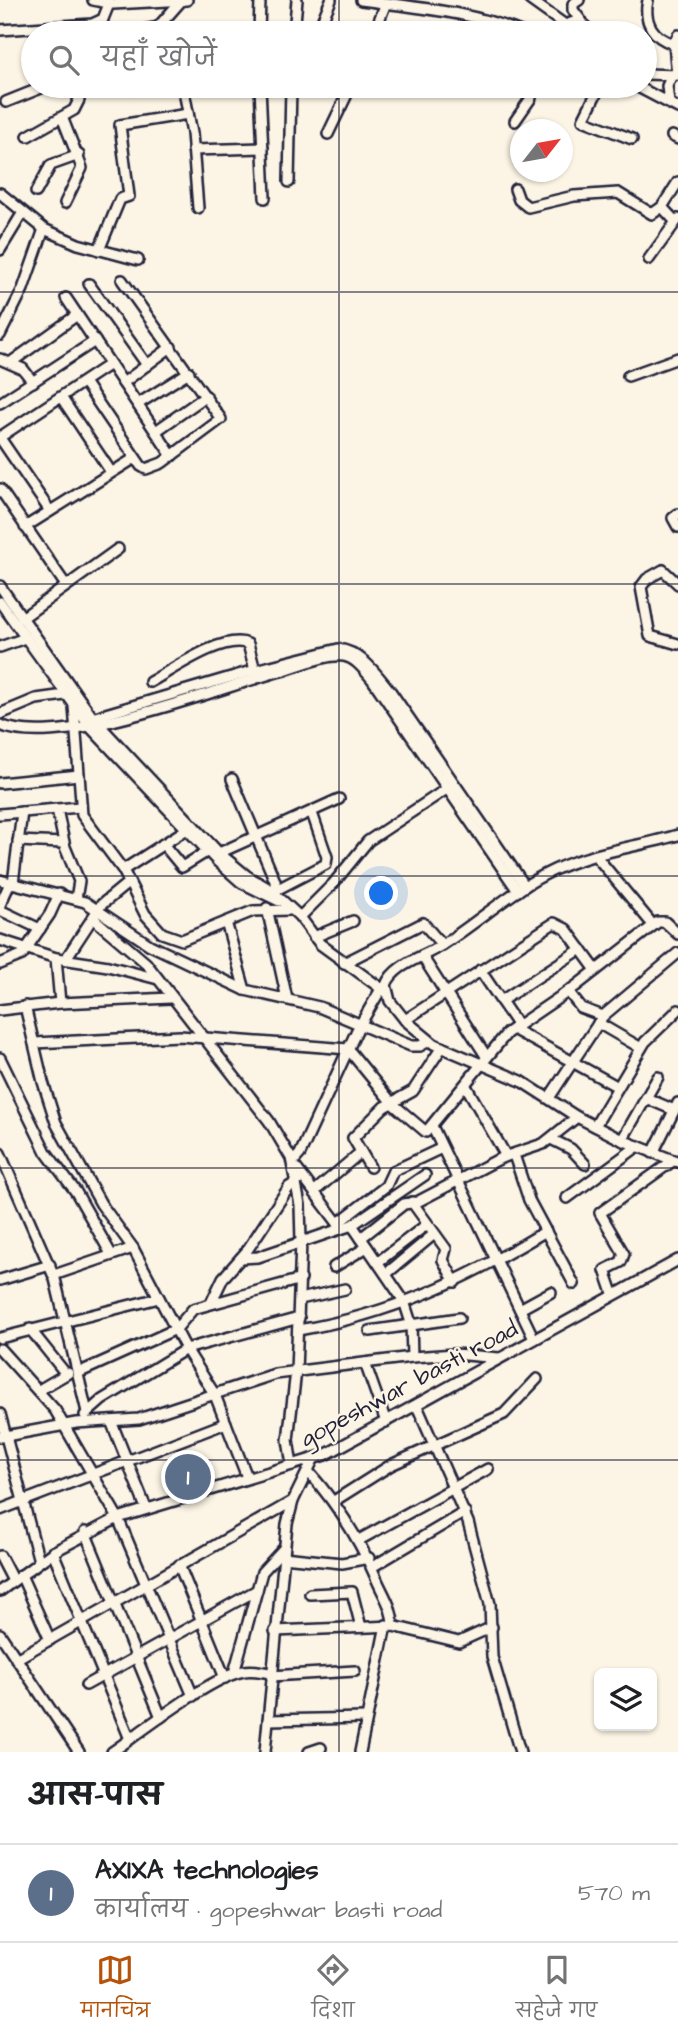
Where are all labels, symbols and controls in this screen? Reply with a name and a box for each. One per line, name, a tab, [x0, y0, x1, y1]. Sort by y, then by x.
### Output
search box	[21, 21, 657, 98]
text: यहाँ खोजें	[101, 40, 217, 76]
icon: search	[45, 41, 83, 79]
north arrow	[510, 119, 573, 182]
your location	[364, 876, 398, 910]
street label: gopeshwar basti road	[294, 1312, 525, 1457]
pin: 1	[165, 1451, 211, 1503]
map controls	[594, 1668, 657, 1731]
button: layers	[594, 1668, 657, 1731]
text: आस-पास	[28, 1775, 162, 1817]
text: AXIXA technologies	[95, 1852, 319, 1888]
text: 1	[50, 1877, 52, 1909]
text: 570 m	[578, 1877, 650, 1909]
text: कार्यालय · gopeshwar basti road	[95, 1894, 442, 1926]
tab: मानचित्र	[81, 1951, 150, 2031]
tab: दिशा	[311, 1951, 355, 2031]
tab: सहेजे गए	[516, 1951, 597, 2031]

